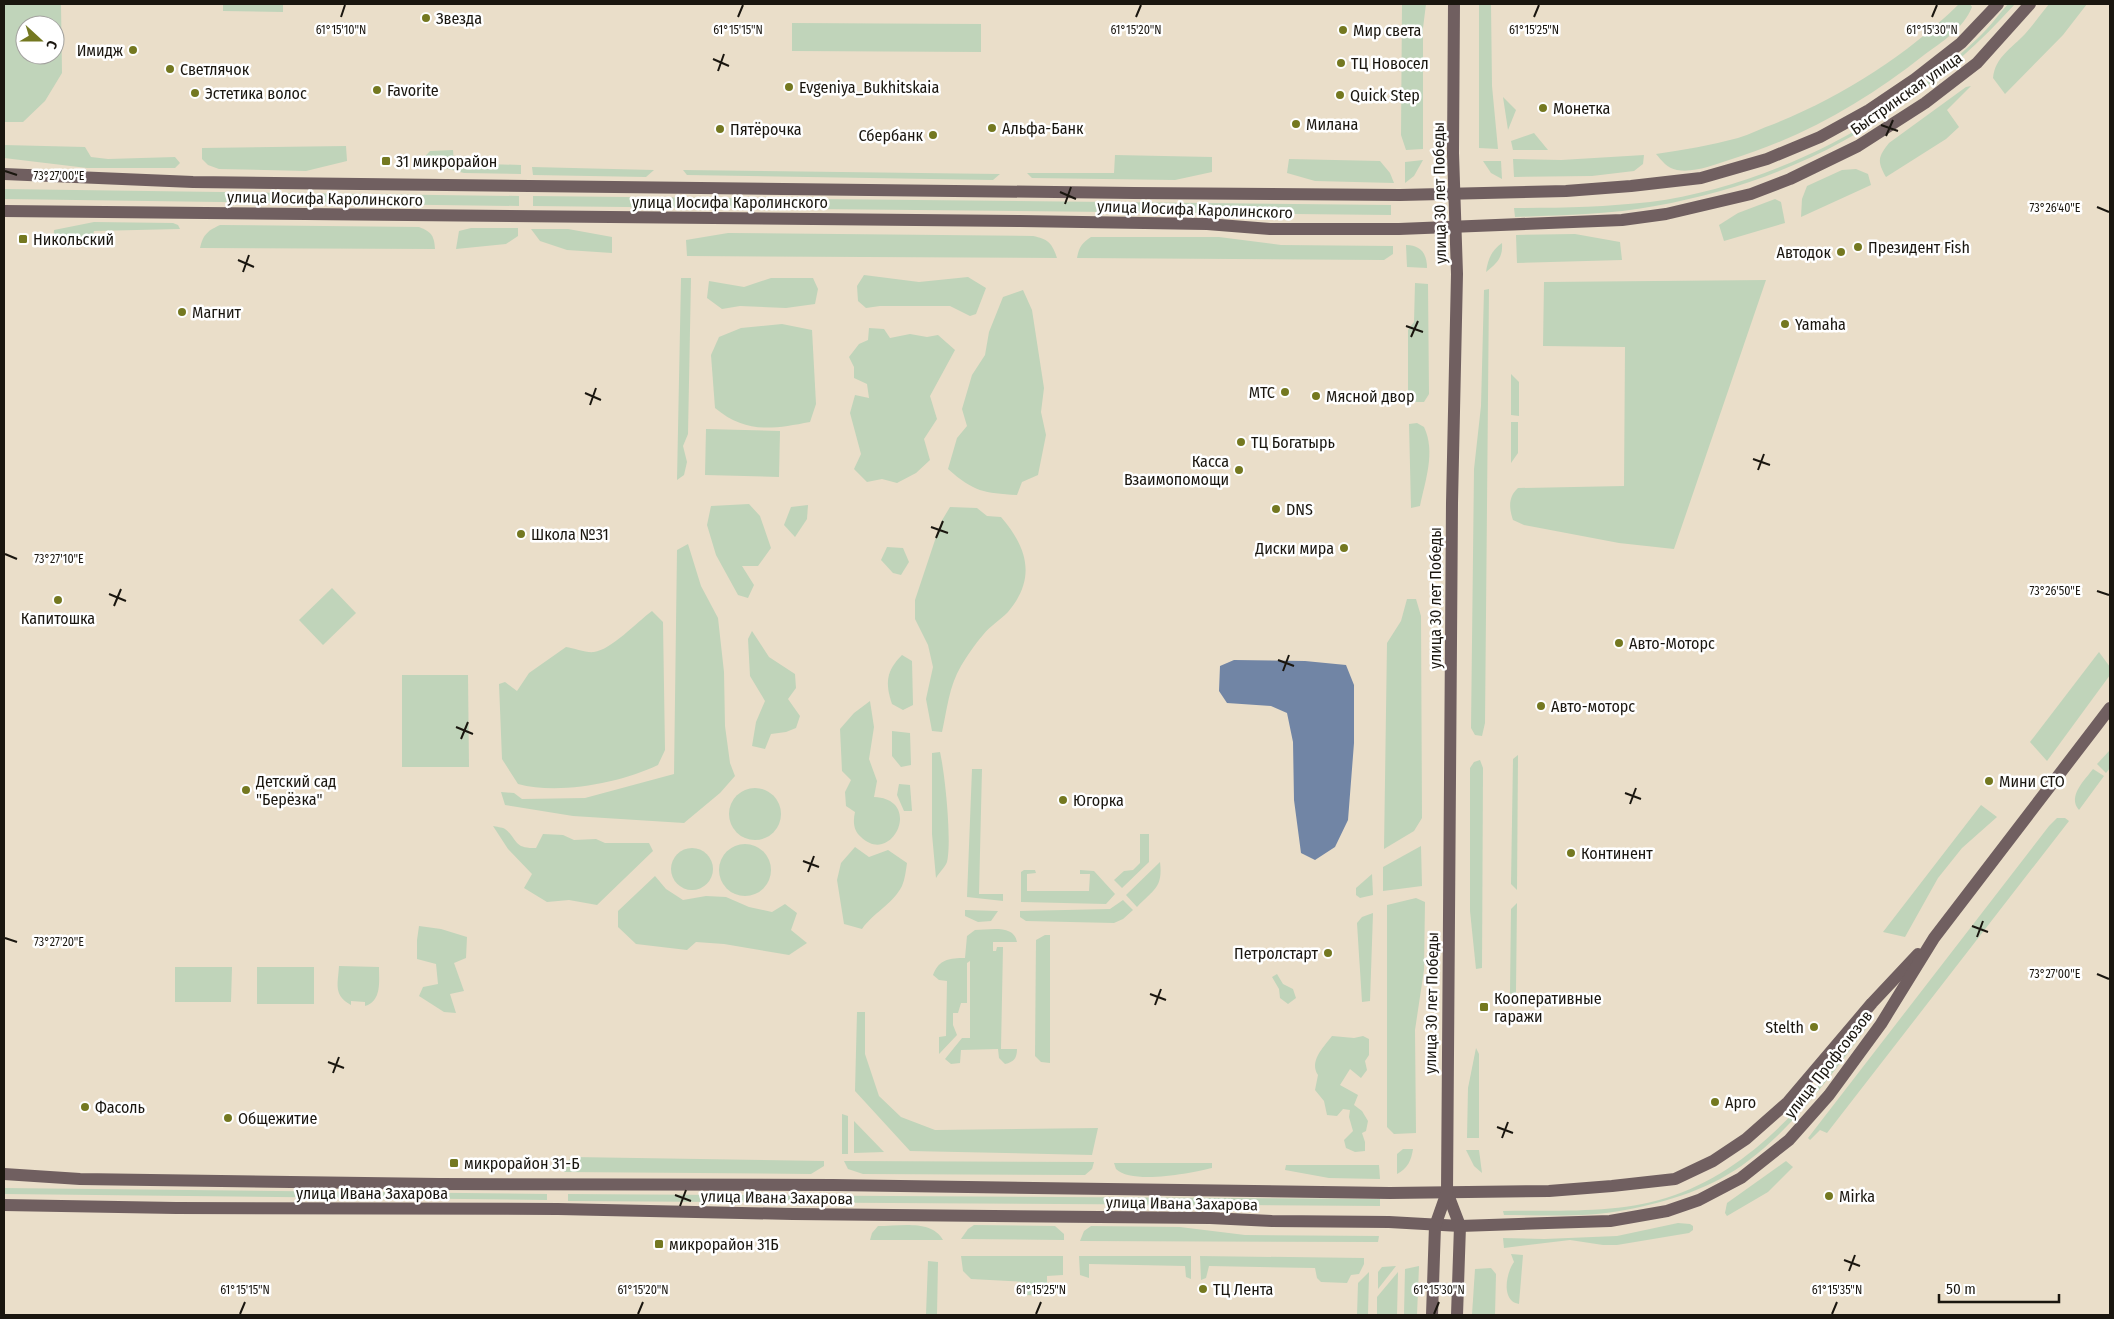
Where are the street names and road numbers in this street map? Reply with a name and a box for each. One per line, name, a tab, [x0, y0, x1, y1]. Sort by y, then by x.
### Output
street label: Быстринская улица	[1847, 48, 1966, 139]
street label: улица 30 лет Победы	[1429, 122, 1450, 264]
street label: улица Иосифа Каролинского	[227, 187, 423, 210]
street label: улица Иосифа Каролинского	[632, 193, 828, 212]
street label: улица Иосифа Каролинского	[1097, 197, 1293, 222]
street label: улица 30 лет Победы	[1426, 527, 1445, 669]
street label: улица 30 лет Победы	[1421, 932, 1442, 1074]
street label: улица Профсоюзов	[1780, 1007, 1876, 1122]
street label: улица Ивана Захарова	[296, 1184, 448, 1203]
street label: улица Ивана Захарова	[701, 1187, 853, 1208]
street label: улица Ивана Захарова	[1106, 1193, 1258, 1214]

